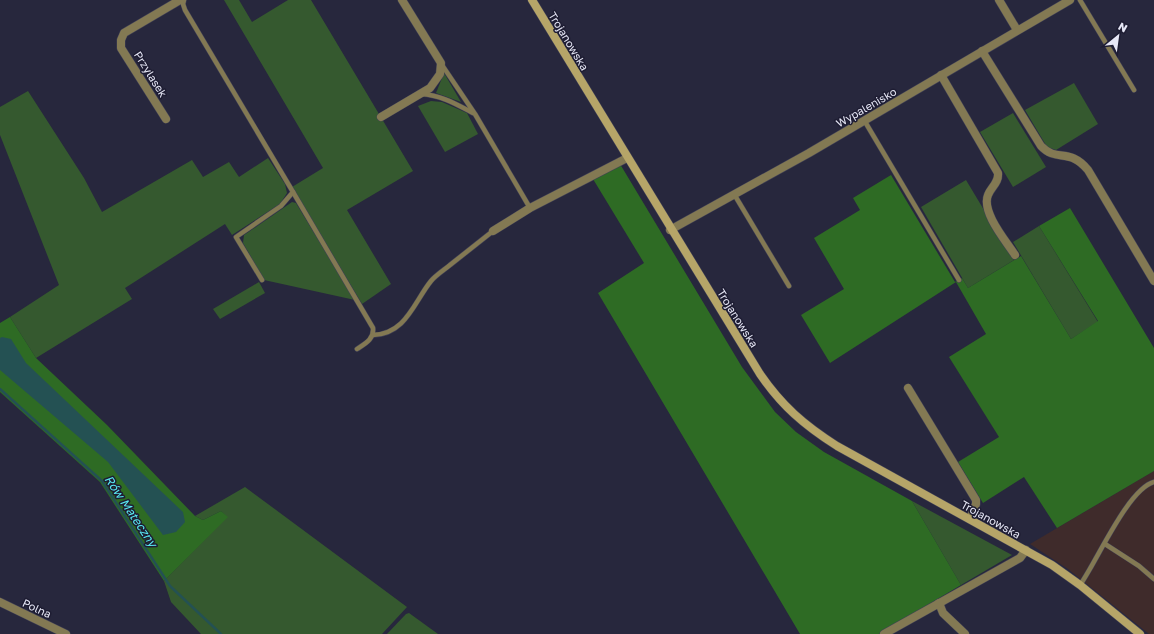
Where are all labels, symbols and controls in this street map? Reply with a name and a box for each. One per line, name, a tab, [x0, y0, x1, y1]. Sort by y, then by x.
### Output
street label: Trojanowska	[546, 9, 592, 73]
north arrow	[1098, 16, 1138, 56]
text: N	[1116, 19, 1130, 35]
street label: Przylasek	[132, 49, 170, 99]
street label: Wypalenisko	[833, 84, 899, 130]
street label: Trojanowska	[715, 287, 761, 349]
water label: Rów Mateczny	[102, 472, 162, 552]
street label: Trojanowska	[959, 497, 1023, 541]
street label: Polna	[21, 596, 53, 620]

